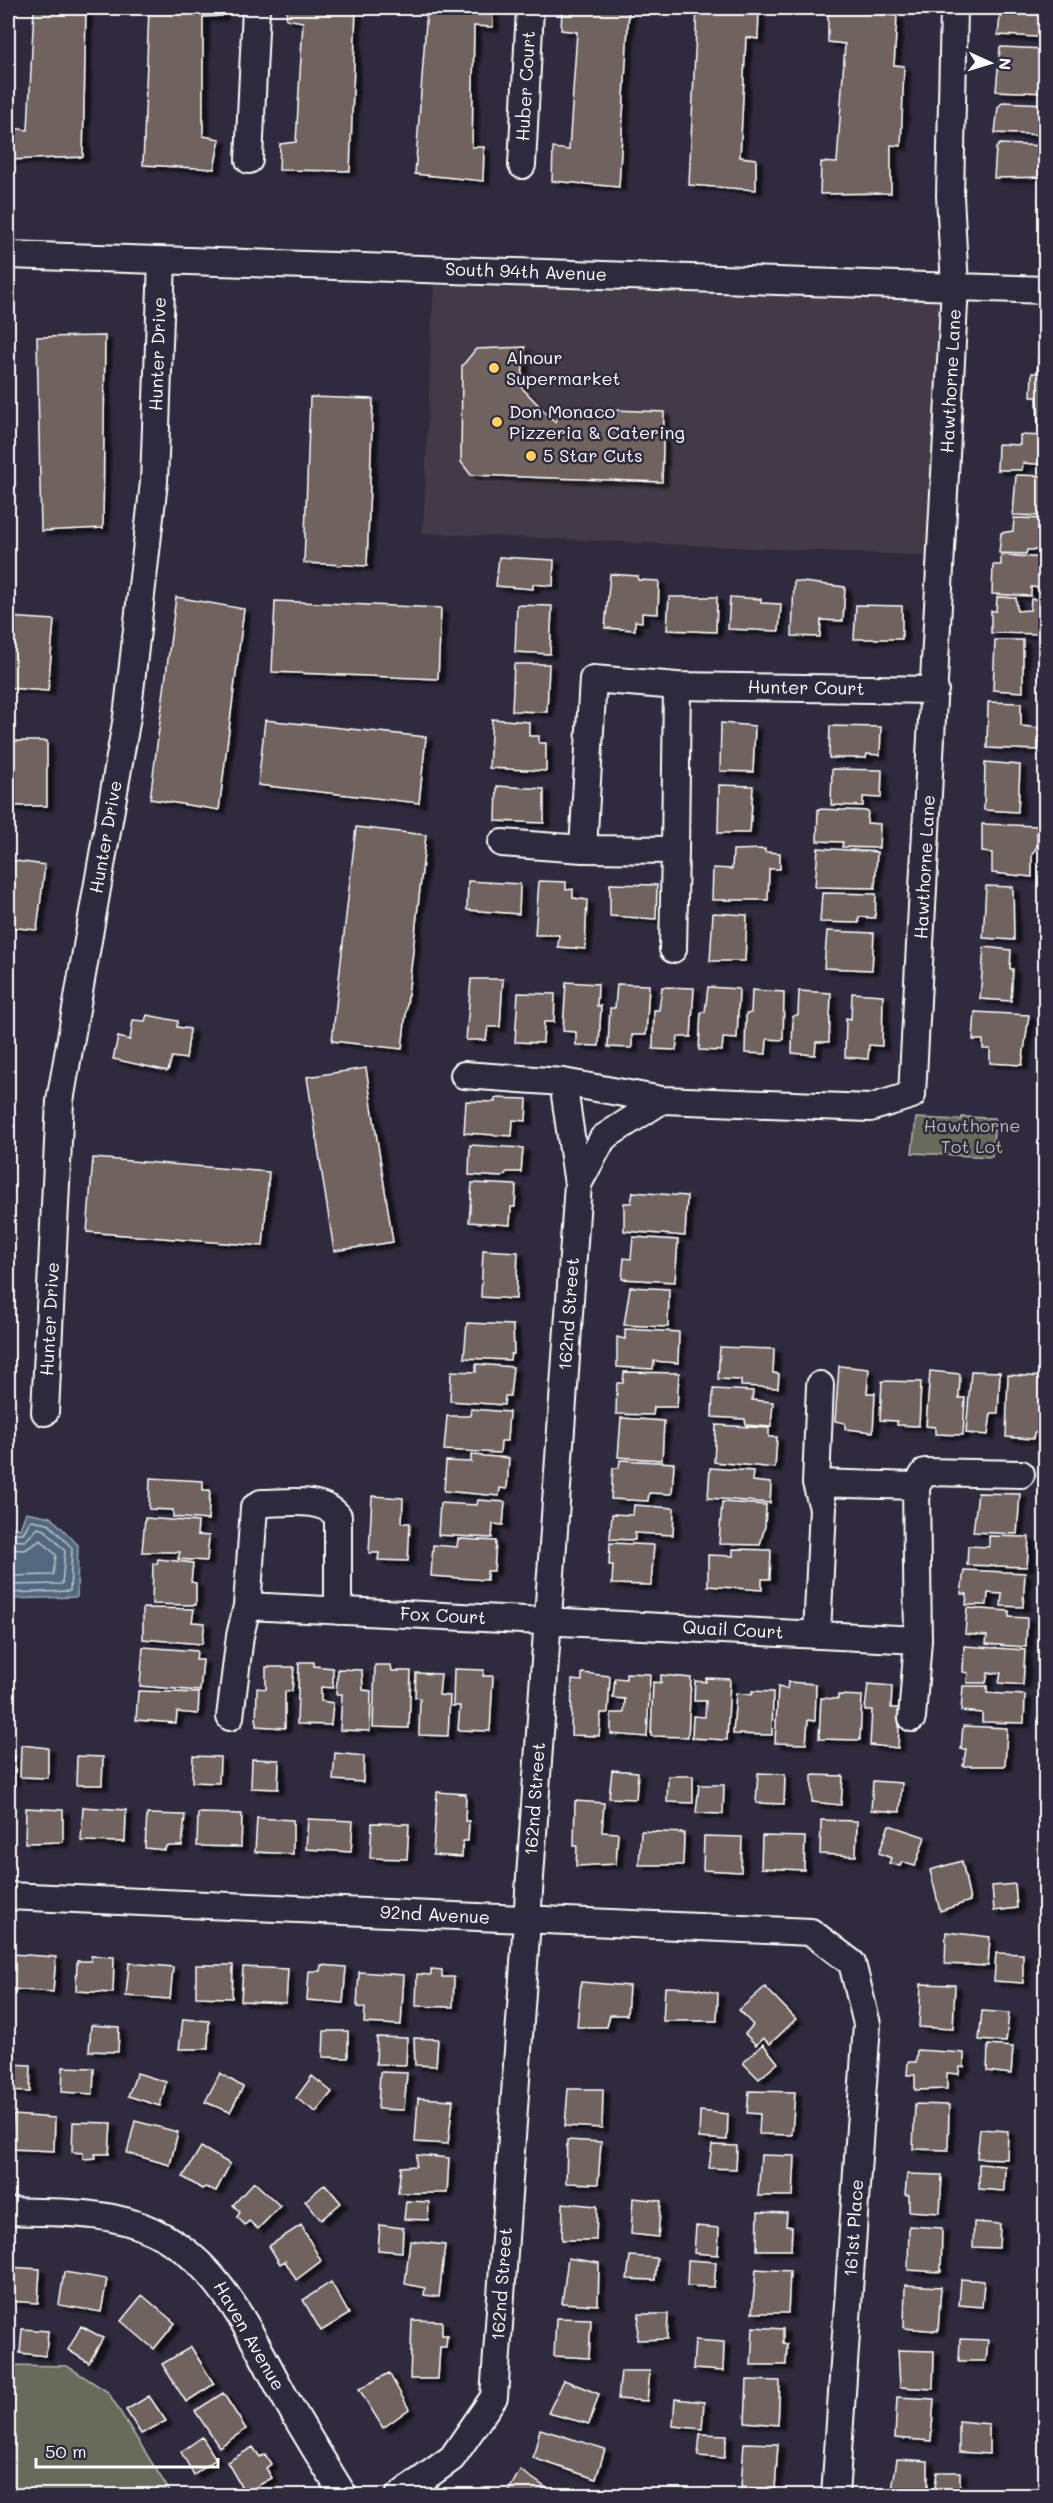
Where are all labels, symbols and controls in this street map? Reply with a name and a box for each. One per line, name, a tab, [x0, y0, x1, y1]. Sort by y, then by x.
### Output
street label: Huber Court	[510, 30, 540, 142]
north arrow	[960, 33, 1020, 93]
text: N	[995, 57, 1016, 71]
street label: South 94th Avenue	[445, 256, 607, 286]
street label: Hunter Drive	[143, 297, 171, 411]
street label: Hawthorne Lane	[934, 308, 966, 454]
place label: Alnour Supermarket	[506, 345, 620, 390]
marker: Alnour Supermarket	[487, 361, 501, 375]
place label: Don Monaco Pizzeria & Catering	[509, 399, 685, 444]
marker: Don Monaco Pizzeria & Catering	[490, 415, 504, 429]
place label: 5 Star Cuts	[543, 443, 643, 467]
marker: 5 Star Cuts	[524, 449, 538, 463]
street label: Hunter Court	[747, 674, 865, 700]
street label: Hunter Drive	[83, 779, 127, 895]
street label: Hawthorne Lane	[908, 794, 940, 940]
park label: Hawthorne Tot Lot	[924, 1113, 1020, 1158]
street label: 162nd Street	[552, 1257, 584, 1371]
street label: Hunter Drive	[34, 1261, 64, 1377]
street label: Fox Court	[399, 1601, 487, 1629]
street label: Quail Court	[682, 1614, 784, 1644]
street label: 162nd Street	[518, 1742, 550, 1856]
street label: 92nd Avenue	[379, 1899, 491, 1929]
street label: 161st Place	[838, 2178, 868, 2278]
street label: 162nd Street	[485, 2227, 517, 2341]
street label: Haven Avenue	[209, 2276, 291, 2395]
scale bar	[36, 2431, 218, 2469]
text: 50 m	[45, 2439, 87, 2463]

